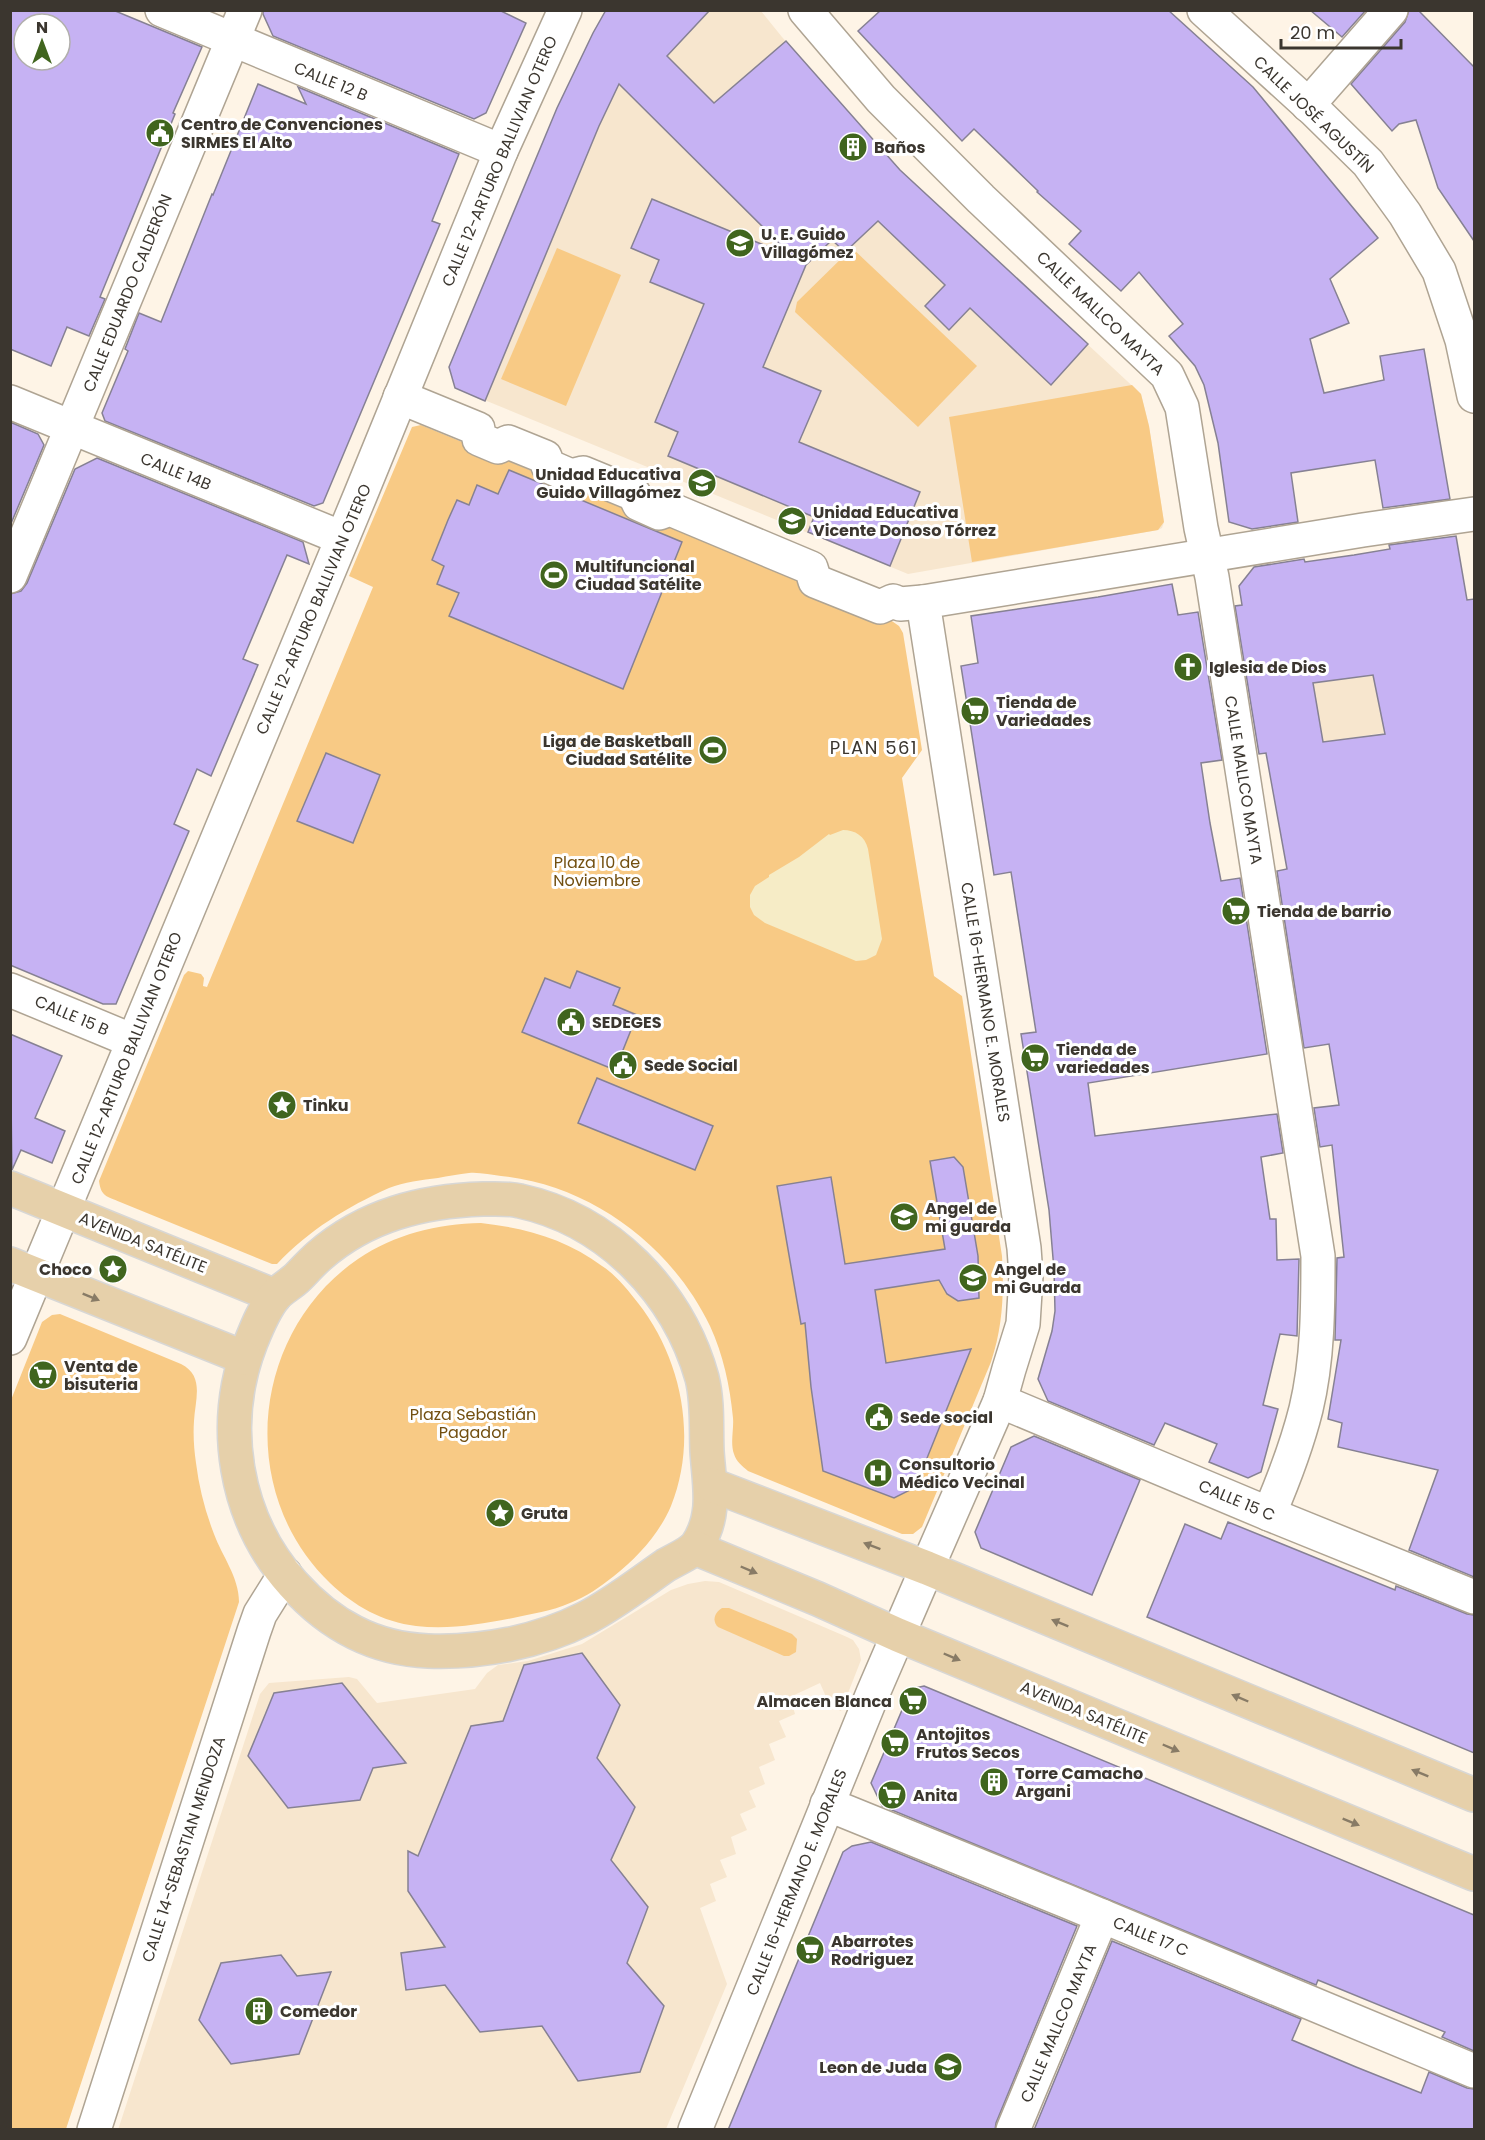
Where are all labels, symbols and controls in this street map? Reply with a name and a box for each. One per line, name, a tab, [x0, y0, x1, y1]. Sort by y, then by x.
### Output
north arrow	[12, 12, 72, 72]
scale bar	[1281, 12, 1401, 50]
text: N	[36, 16, 48, 39]
text: 20 m	[1290, 20, 1335, 45]
street label: CALLE 12-ARTURO BALLIVIAN OTERO	[436, 32, 563, 290]
street label: CALLE JOSÉ AGUSTÍN	[1248, 51, 1379, 178]
street label: CALLE 12 B	[290, 56, 371, 107]
place label: Centro de Convenciones SIRMES El Alto	[181, 113, 383, 154]
public building icon: Centro de Convenciones SIRMES El Alto	[144, 117, 176, 149]
building icon: Baños	[837, 131, 869, 163]
place label: Baños	[874, 136, 925, 159]
street label: CALLE EDUARDO CALDERÓN	[77, 191, 178, 396]
place label: U. E. Guido Villagómez	[761, 223, 854, 264]
school or university icon: U. E. Guido Villagómez	[724, 227, 756, 259]
street label: CALLE MALLCO MAYTA	[1031, 246, 1170, 381]
street label: CALLE 14B	[137, 447, 215, 496]
place label: Unidad Educativa Guido Villagómez	[535, 463, 681, 504]
school or university icon: Unidad Educativa Guido Villagómez	[686, 467, 718, 499]
street label: CALLE 12-ARTURO BALLIVIAN OTERO	[250, 480, 377, 738]
place label: Unidad Educativa Vicente Donoso Tórrez	[813, 501, 996, 542]
school or university icon: Unidad Educativa Vicente Donoso Tórrez	[776, 505, 808, 537]
place label: Multifuncional Ciudad Satélite	[575, 555, 702, 596]
sports icon: Multifuncional Ciudad Satélite	[538, 559, 570, 591]
church icon: Iglesia de Dios	[1172, 651, 1204, 683]
place label: Iglesia de Dios	[1209, 656, 1327, 679]
place label: Tienda de Variedades	[996, 691, 1091, 732]
street label: CALLE MALLCO MAYTA	[1219, 694, 1268, 866]
supermarket icon: Tienda de Variedades	[959, 695, 991, 727]
place label: Liga de Basketball Ciudad Satélite	[543, 730, 692, 771]
sports icon: Liga de Basketball Ciudad Satélite	[697, 734, 729, 766]
district label: PLAN 561	[830, 735, 918, 760]
park label: Plaza 10 de Noviembre	[553, 851, 641, 892]
street label: CALLE 16-HERMANO E. MORALES	[955, 881, 1016, 1124]
supermarket icon: Tienda de barrio	[1220, 895, 1252, 927]
place label: Tienda de barrio	[1257, 900, 1391, 923]
street label: CALLE 12-ARTURO BALLIVIAN OTERO	[65, 929, 188, 1188]
street label: CALLE 15 B	[31, 989, 113, 1041]
public building icon: SEDEGES	[555, 1006, 587, 1038]
place label: SEDEGES	[592, 1011, 662, 1034]
place label: Tienda de variedades	[1056, 1038, 1150, 1079]
supermarket icon: Tienda de variedades	[1019, 1042, 1051, 1074]
public building icon: Sede Social	[607, 1049, 639, 1081]
place label: Sede Social	[644, 1054, 738, 1077]
place icon: Tinku	[266, 1089, 298, 1121]
place label: Tinku	[303, 1094, 349, 1117]
place label: Angel de mi guarda	[925, 1197, 1011, 1238]
school or university icon: Angel de mi guarda	[888, 1201, 920, 1233]
street label: AVENIDA SATÉLITE	[75, 1206, 210, 1279]
place icon: Choco	[97, 1253, 129, 1285]
place label: Choco	[39, 1258, 92, 1281]
place label: Angel de mi Guarda	[994, 1258, 1081, 1299]
school or university icon: Angel de mi Guarda	[957, 1262, 989, 1294]
one-way arrow	[82, 1292, 100, 1302]
place label: Venta de bisuteria	[64, 1355, 138, 1396]
supermarket icon: Venta de bisuteria	[27, 1359, 59, 1391]
public building icon: Sede social	[863, 1401, 895, 1433]
park label: Plaza Sebastián Pagador	[410, 1403, 536, 1444]
place label: Sede social	[900, 1406, 993, 1429]
place label: Consultorio Médico Vecinal	[899, 1453, 1025, 1494]
hospital icon: Consultorio Médico Vecinal	[862, 1457, 894, 1489]
street label: CALLE 15 C	[1195, 1474, 1279, 1527]
place icon: Gruta	[484, 1497, 516, 1529]
place label: Gruta	[521, 1502, 568, 1525]
one-way arrow	[863, 1541, 881, 1551]
one-way arrow	[741, 1565, 759, 1575]
one-way arrow	[1051, 1618, 1069, 1628]
one-way arrow	[943, 1653, 961, 1662]
street label: AVENIDA SATÉLITE	[1017, 1675, 1151, 1750]
supermarket icon: Almacen Blanca	[897, 1685, 929, 1717]
place label: Almacen Blanca	[757, 1690, 892, 1713]
one-way arrow	[1231, 1693, 1249, 1703]
place label: Antojitos Frutos Secos	[916, 1723, 1020, 1764]
supermarket icon: Antojitos Frutos Secos	[879, 1727, 911, 1759]
street label: CALLE 14-SEBASTIAN MENDOZA	[136, 1733, 231, 1965]
one-way arrow	[1162, 1744, 1180, 1753]
place label: Torre Camacho Argani	[1015, 1762, 1143, 1803]
street label: CALLE 16-HERMANO E. MORALES	[740, 1765, 853, 1999]
building icon: Torre Camacho Argani	[978, 1766, 1010, 1798]
one-way arrow	[1411, 1768, 1429, 1778]
supermarket icon: Anita	[876, 1779, 908, 1811]
place label: Anita	[913, 1784, 958, 1807]
one-way arrow	[1342, 1818, 1360, 1827]
street label: CALLE 17 C	[1109, 1911, 1192, 1962]
place label: Abarrotes Rodriguez	[831, 1930, 914, 1971]
supermarket icon: Abarrotes Rodriguez	[794, 1934, 826, 1966]
street label: CALLE MALLCO MAYTA	[1015, 1940, 1102, 2106]
building icon: Comedor	[243, 1995, 275, 2027]
place label: Comedor	[280, 2000, 357, 2023]
school or university icon: Leon de Juda	[932, 2051, 964, 2083]
place label: Leon de Juda	[819, 2056, 927, 2079]

